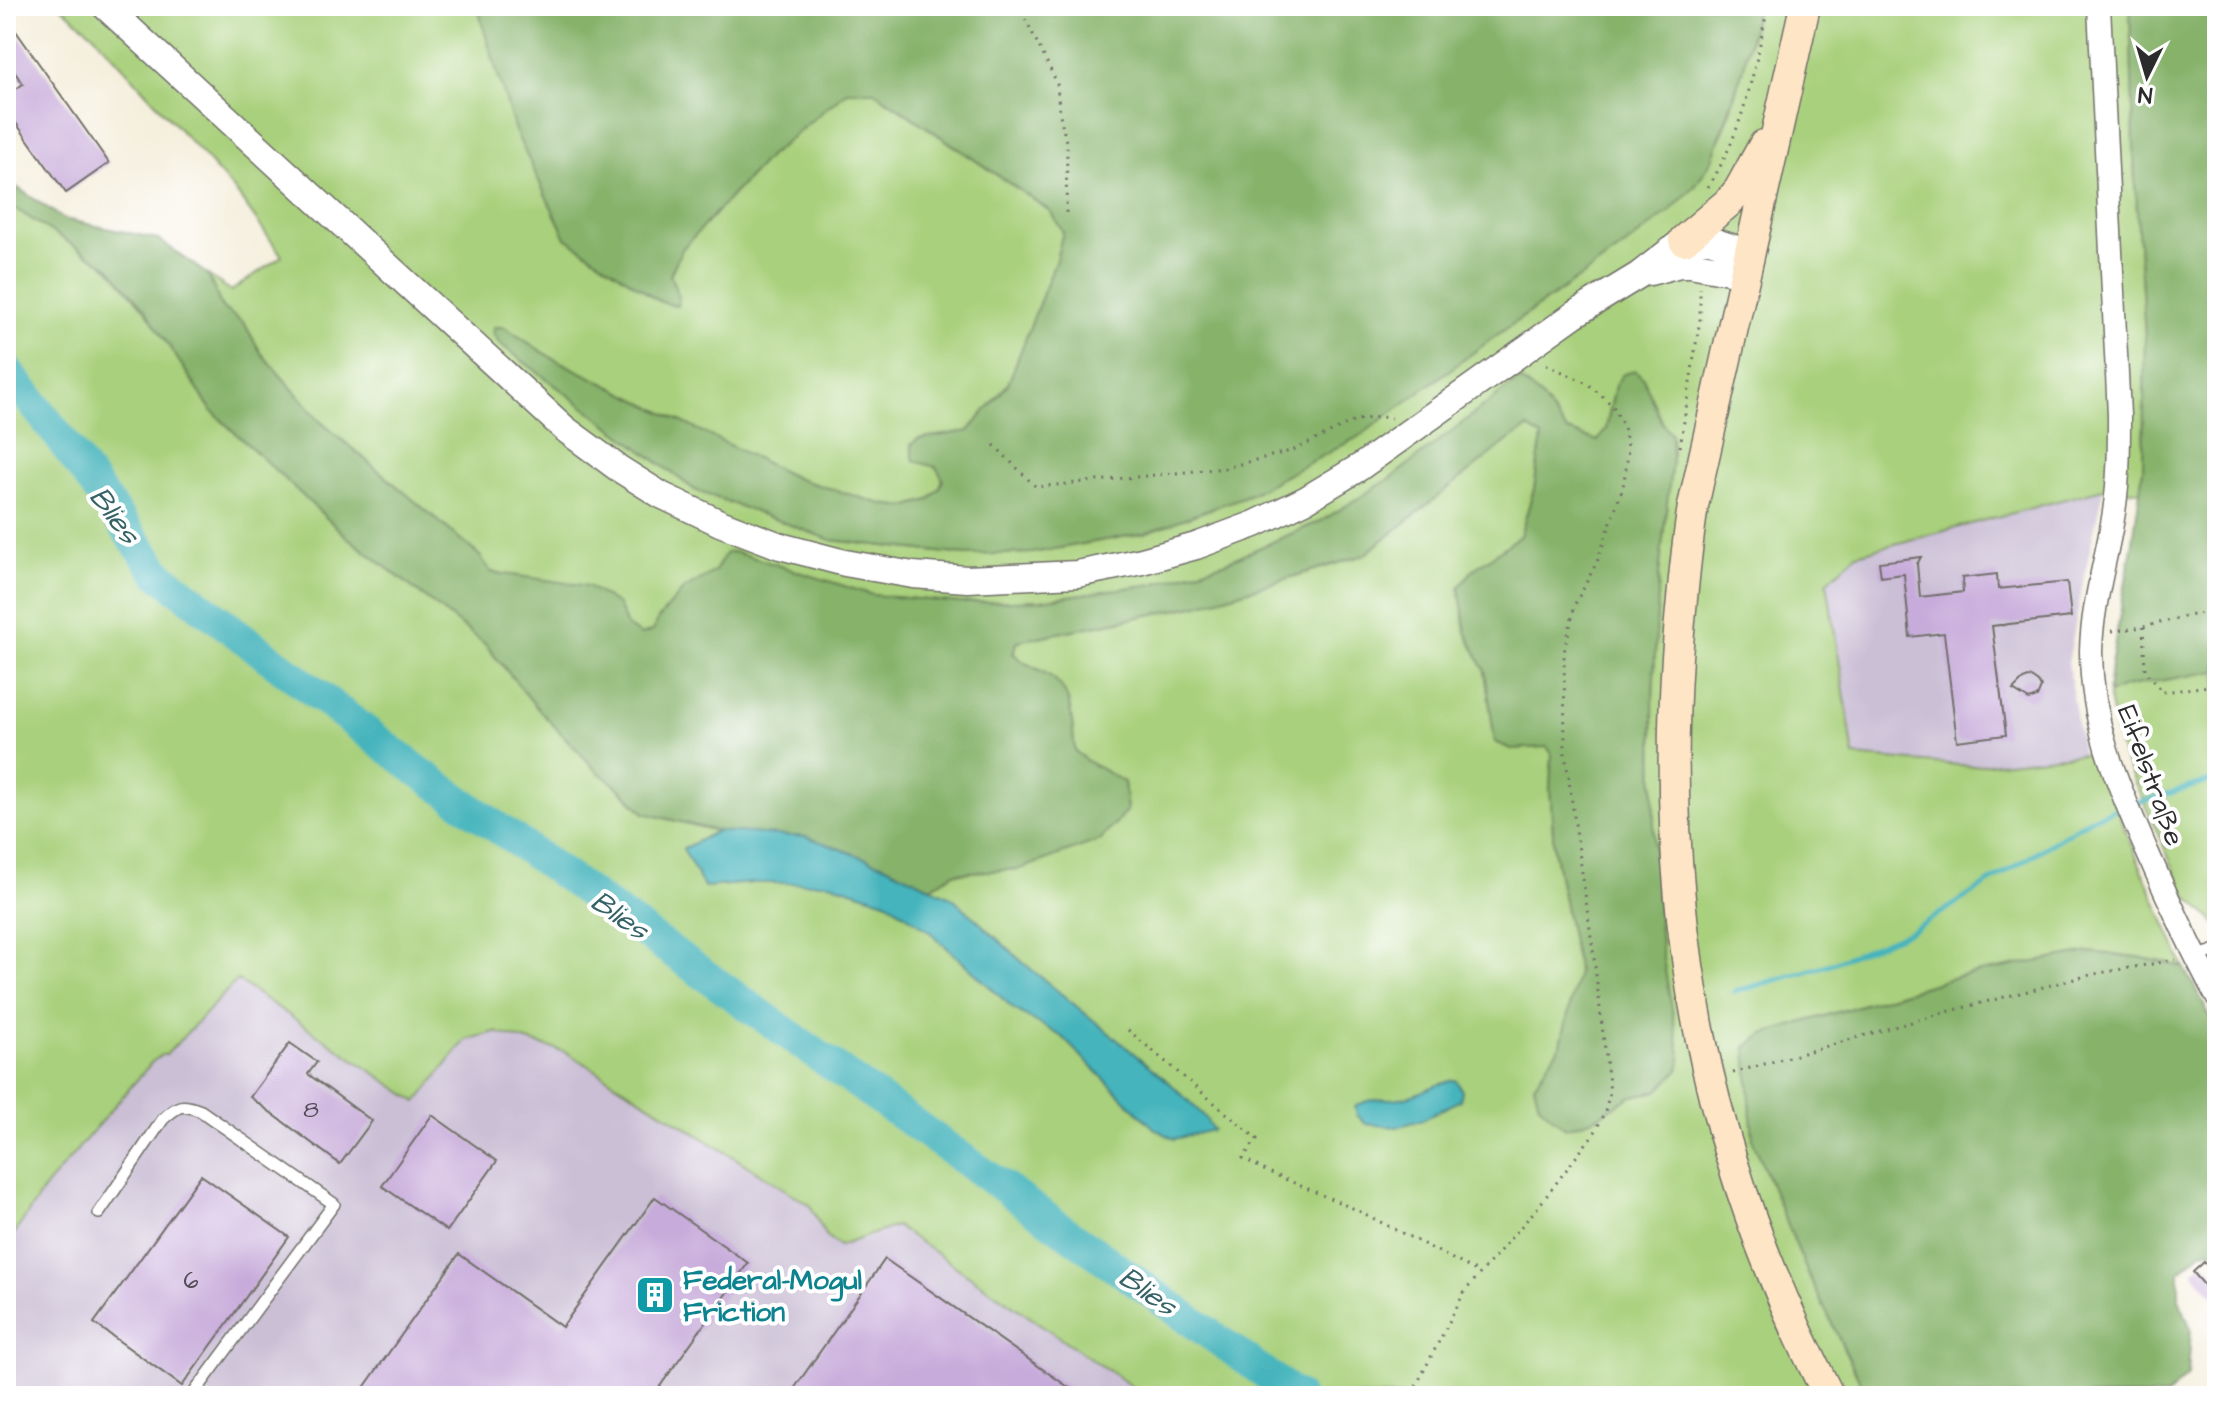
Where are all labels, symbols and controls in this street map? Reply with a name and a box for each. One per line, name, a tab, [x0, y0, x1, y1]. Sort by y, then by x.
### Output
north arrow	[2107, 36, 2187, 116]
text: N	[2137, 78, 2154, 110]
water label: Blies	[79, 478, 151, 554]
street label: Eifelstraße	[2107, 700, 2194, 851]
water label: Blies	[582, 881, 658, 952]
house number: 8	[303, 1093, 319, 1127]
water label: Blies	[1110, 1257, 1186, 1328]
place label: Federal-Mogul Friction	[683, 1261, 862, 1332]
house number: 6	[183, 1264, 199, 1298]
building icon: Federal-Mogul Friction	[634, 1274, 676, 1316]

